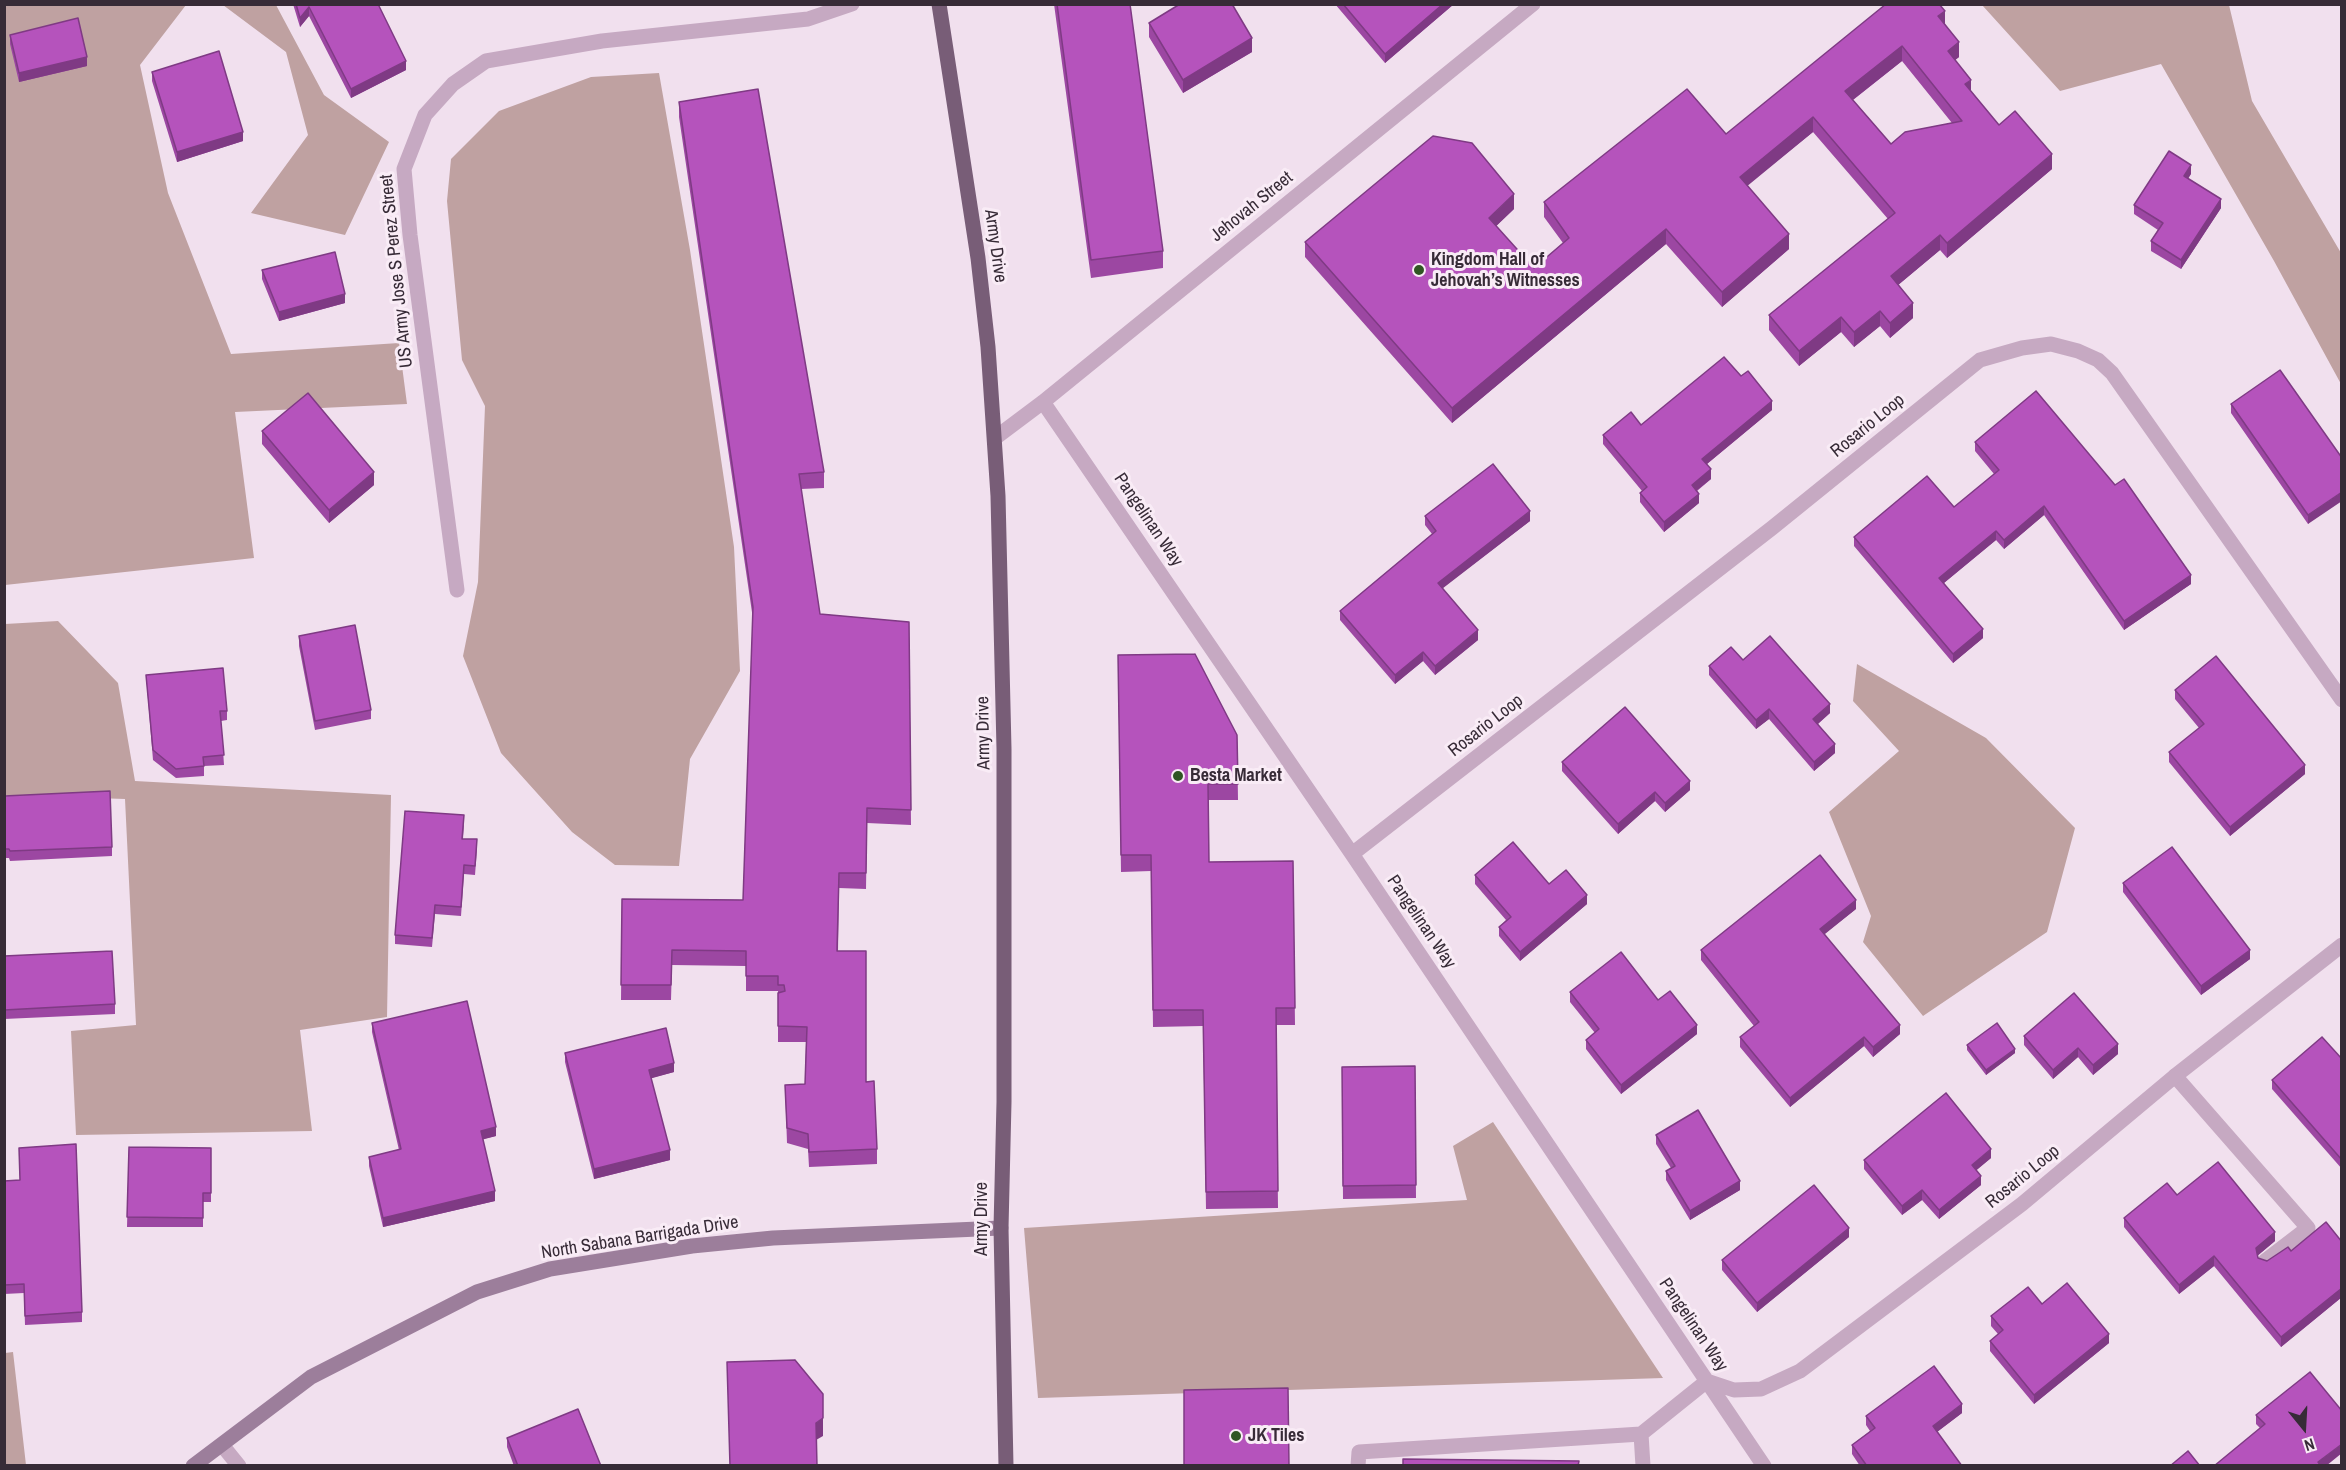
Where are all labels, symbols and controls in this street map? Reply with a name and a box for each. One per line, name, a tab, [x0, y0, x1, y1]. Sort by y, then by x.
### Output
street label: Jehovah Street	[1207, 167, 1297, 247]
street label: US Army Jose S Perez Street	[376, 173, 418, 369]
street label: Army Drive	[979, 208, 1011, 284]
place label: Kingdom Hall of Jehovah’s Witnesses	[1431, 249, 1580, 292]
marker: Kingdom Hall of Jehovah’s Witnesses	[1412, 263, 1426, 277]
street label: Rosario Loop	[1827, 390, 1909, 462]
street label: Pangelinan Way	[1109, 469, 1187, 571]
street label: Rosario Loop	[1444, 690, 1528, 762]
street label: Army Drive	[973, 696, 995, 770]
place label: Besta Market	[1190, 765, 1282, 787]
marker: Besta Market	[1171, 769, 1185, 783]
street label: Pangelinan Way	[1382, 871, 1460, 973]
street label: Rosario Loop	[1982, 1141, 2064, 1213]
street label: Army Drive	[971, 1182, 993, 1256]
street label: North Sabana Barrigada Drive	[540, 1212, 740, 1264]
street label: Pangelinan Way	[1654, 1274, 1732, 1376]
north arrow	[2274, 1398, 2334, 1458]
place label: JK Tiles	[1248, 1425, 1304, 1447]
marker: JK Tiles	[1229, 1429, 1243, 1443]
text: N	[2302, 1433, 2317, 1457]

